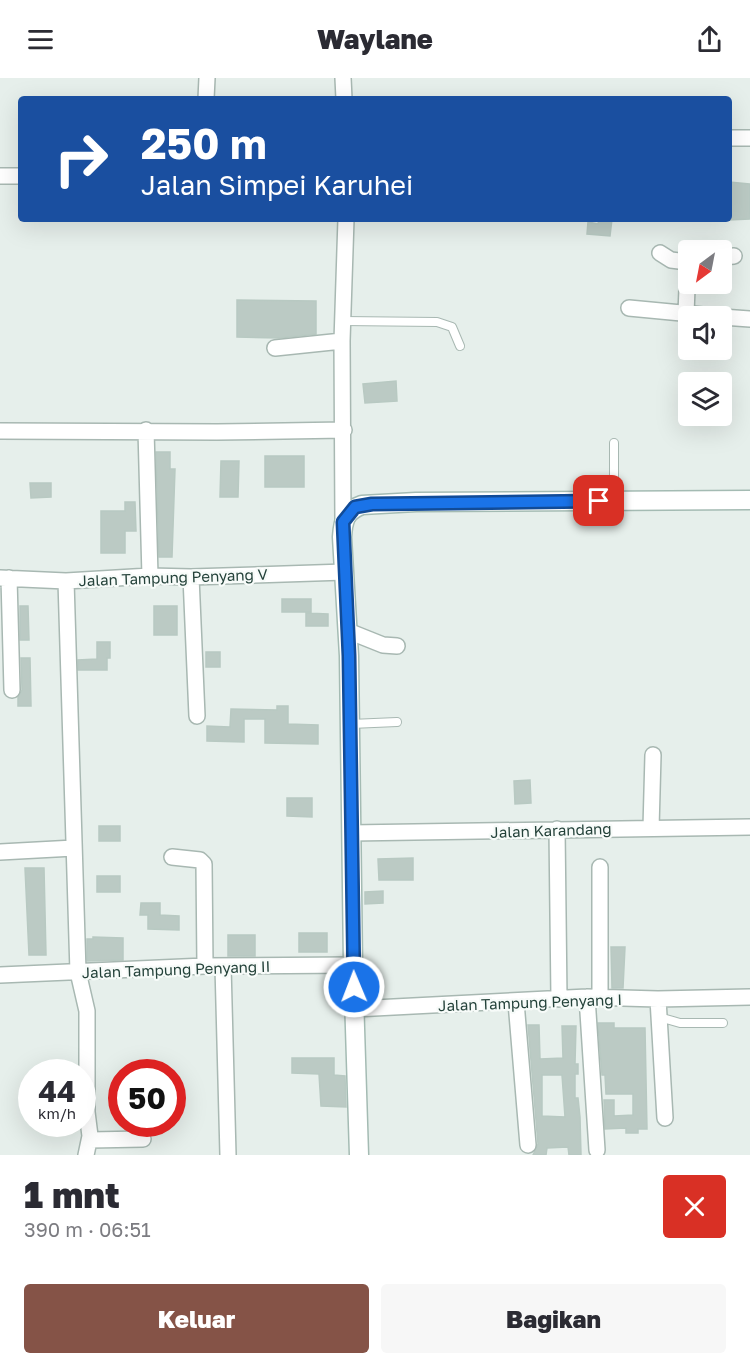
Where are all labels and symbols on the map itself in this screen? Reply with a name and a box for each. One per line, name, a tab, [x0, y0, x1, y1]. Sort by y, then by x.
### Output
north arrow	[678, 240, 732, 294]
pin	[573, 475, 624, 526]
street label: Jalan Tampung Penyang V	[78, 565, 268, 589]
street label: Jalan Karandang	[490, 819, 612, 841]
position arrow	[322, 955, 386, 1019]
street label: Jalan Tampung Penyang II	[81, 957, 271, 981]
street label: Jalan Tampung Penyang I	[438, 990, 622, 1014]
speed limit sign: 50	[108, 1059, 186, 1137]

